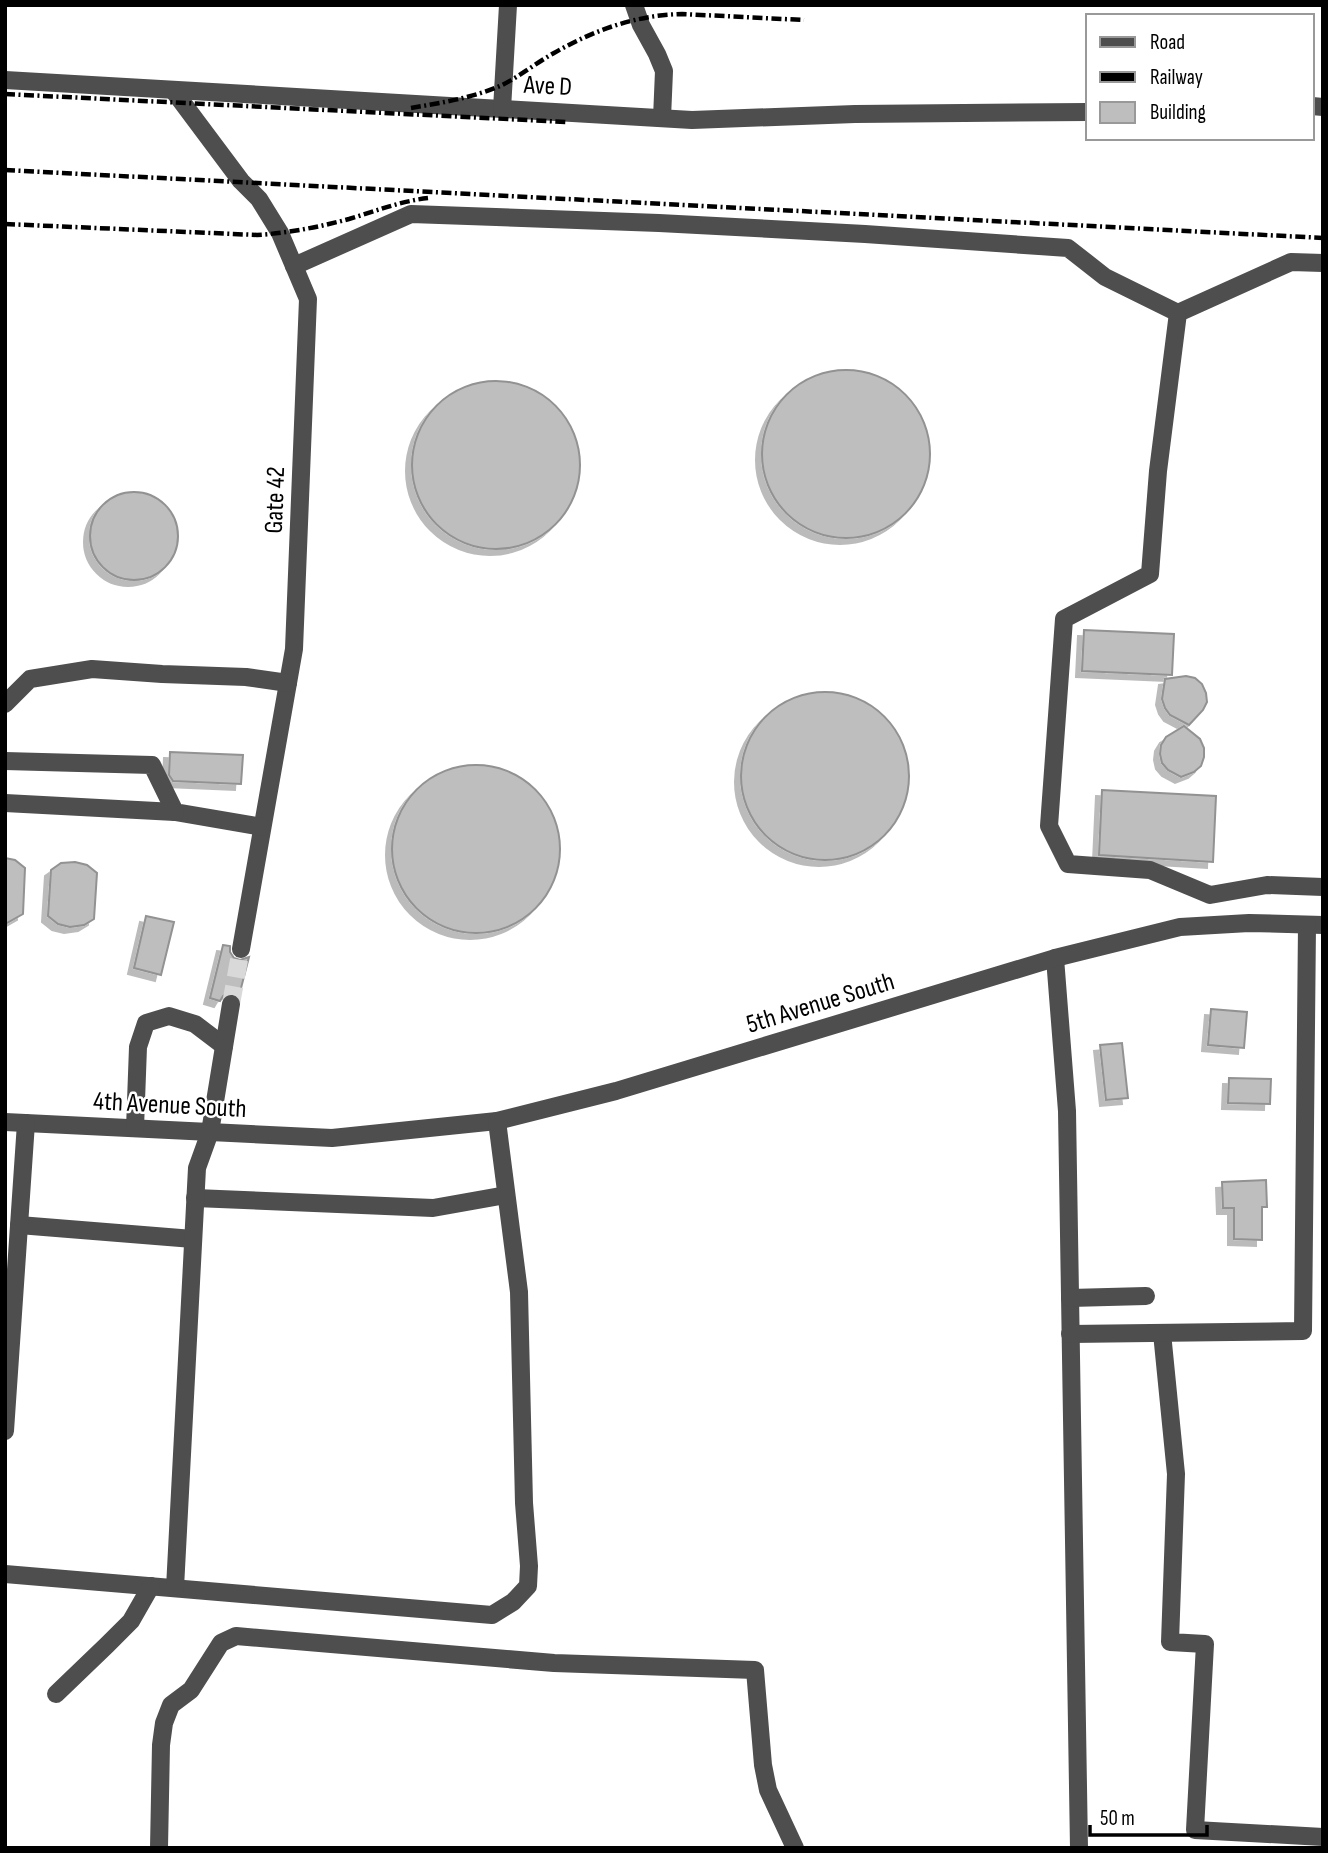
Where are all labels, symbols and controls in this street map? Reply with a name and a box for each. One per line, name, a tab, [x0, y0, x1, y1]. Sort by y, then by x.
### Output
legend	[1086, 14, 1314, 140]
text: Road	[1150, 30, 1185, 55]
text: Railway	[1150, 65, 1203, 90]
street label: Ave D	[522, 70, 573, 103]
text: Building	[1150, 100, 1206, 125]
street label: Gate 42	[259, 466, 292, 534]
street label: 5th Avenue South	[743, 966, 898, 1041]
street label: 4th Avenue South	[92, 1086, 247, 1125]
scale bar	[1090, 1794, 1207, 1838]
text: 50 m	[1100, 1806, 1135, 1831]

